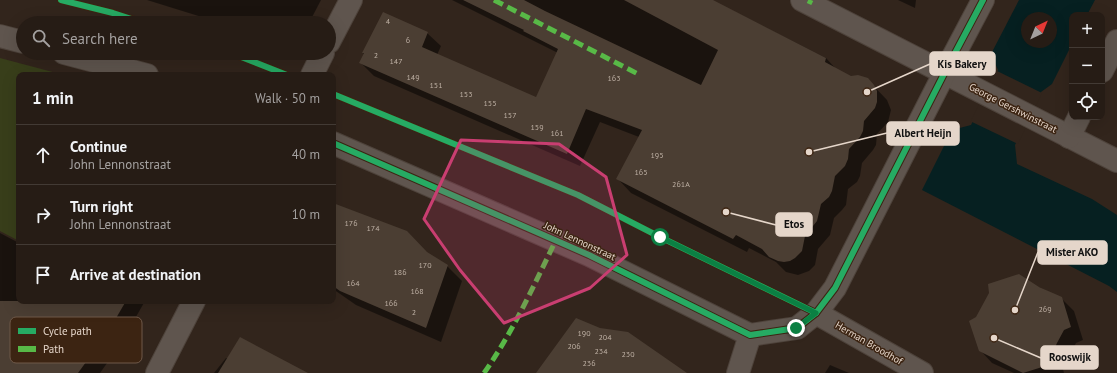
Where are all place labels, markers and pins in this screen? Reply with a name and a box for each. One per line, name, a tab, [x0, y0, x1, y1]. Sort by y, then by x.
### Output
callout: Kis Bakery	[930, 52, 995, 75]
callout: Albert Heijn	[887, 122, 959, 145]
callout: Etos	[776, 213, 812, 236]
callout: Mister AKO	[1038, 241, 1107, 264]
callout: Rooswijk	[1041, 346, 1098, 369]

